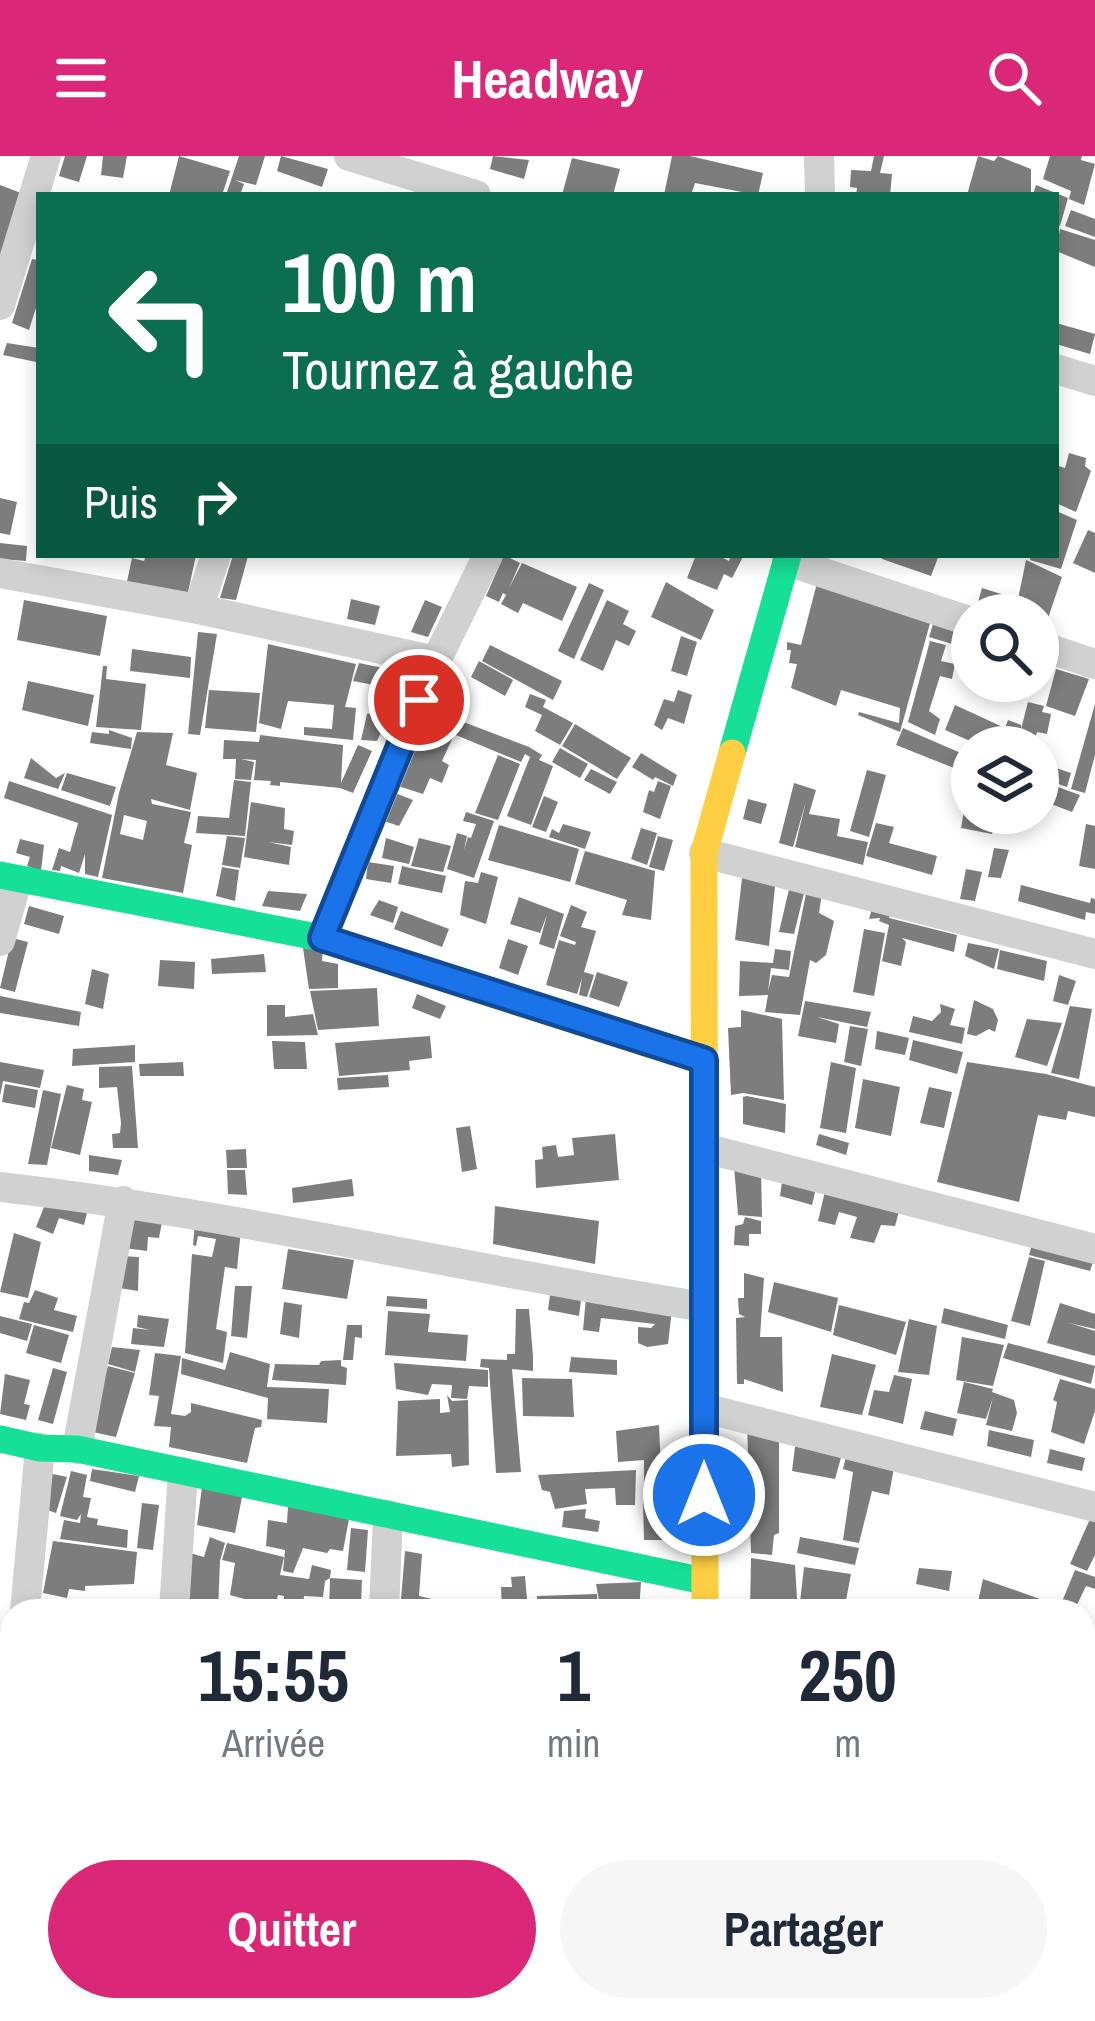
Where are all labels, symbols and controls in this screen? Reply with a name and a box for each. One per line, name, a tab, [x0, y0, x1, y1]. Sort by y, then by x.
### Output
text: Headway	[452, 42, 643, 115]
icon: menu	[48, 45, 114, 111]
icon: search	[981, 45, 1047, 111]
text: 100 m	[282, 225, 477, 338]
icon: left	[84, 240, 240, 396]
text: Tournez à gauche	[282, 333, 634, 406]
icon: right	[182, 468, 248, 534]
text: Puis	[84, 471, 158, 532]
map controls	[951, 594, 1059, 834]
button: search	[951, 594, 1059, 702]
pin	[368, 649, 470, 751]
icon: arrive	[386, 667, 452, 733]
button: layers	[951, 726, 1059, 834]
position arrow	[641, 1432, 767, 1558]
text: 15:55	[198, 1626, 349, 1723]
text: 1	[557, 1626, 590, 1723]
text: 250	[798, 1626, 897, 1723]
text: Arrivée	[222, 1717, 325, 1769]
text: min	[547, 1717, 600, 1769]
text: m	[834, 1717, 861, 1769]
button: Quitter	[48, 1860, 536, 1998]
button: Partager	[560, 1860, 1047, 1998]

